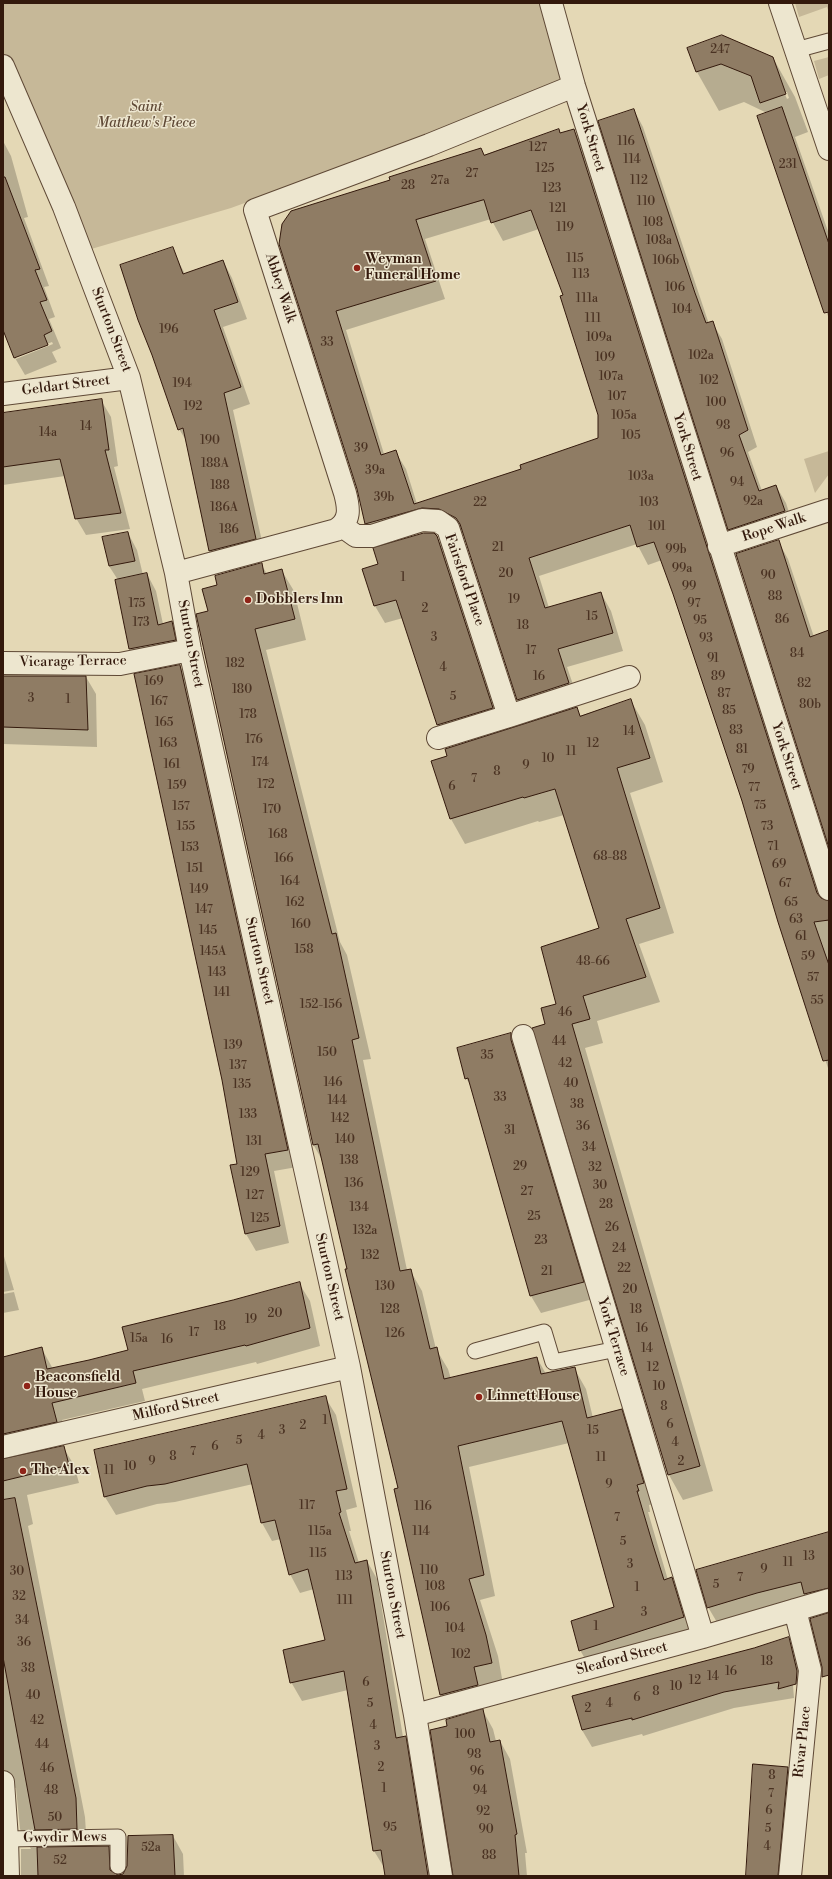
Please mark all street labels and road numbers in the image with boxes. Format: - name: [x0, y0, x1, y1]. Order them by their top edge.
- street label: York Street: [572, 102, 608, 174]
- street label: Abbey Walk: [261, 251, 299, 325]
- street label: Sturton Street: [87, 285, 135, 375]
- street label: Geldart Street: [21, 372, 111, 400]
- street label: York Street: [669, 411, 705, 483]
- street label: Rope Walk: [740, 510, 808, 546]
- street label: Fairsford Place: [440, 532, 488, 628]
- street label: Sturton Street: [173, 599, 207, 689]
- street label: Vicarage Terrace: [19, 653, 127, 671]
- street label: York Street: [767, 720, 805, 792]
- street label: Sturton Street: [241, 916, 277, 1006]
- street label: Sturton Street: [311, 1232, 347, 1322]
- street label: York Terrace: [593, 1296, 633, 1378]
- street label: Milford Street: [131, 1389, 221, 1425]
- street label: Sturton Street: [375, 1550, 409, 1640]
- street label: Sleaford Street: [575, 1639, 669, 1679]
- street label: Rivar Place: [791, 1705, 815, 1779]
- street label: Gwydir Mews: [23, 1829, 107, 1847]

